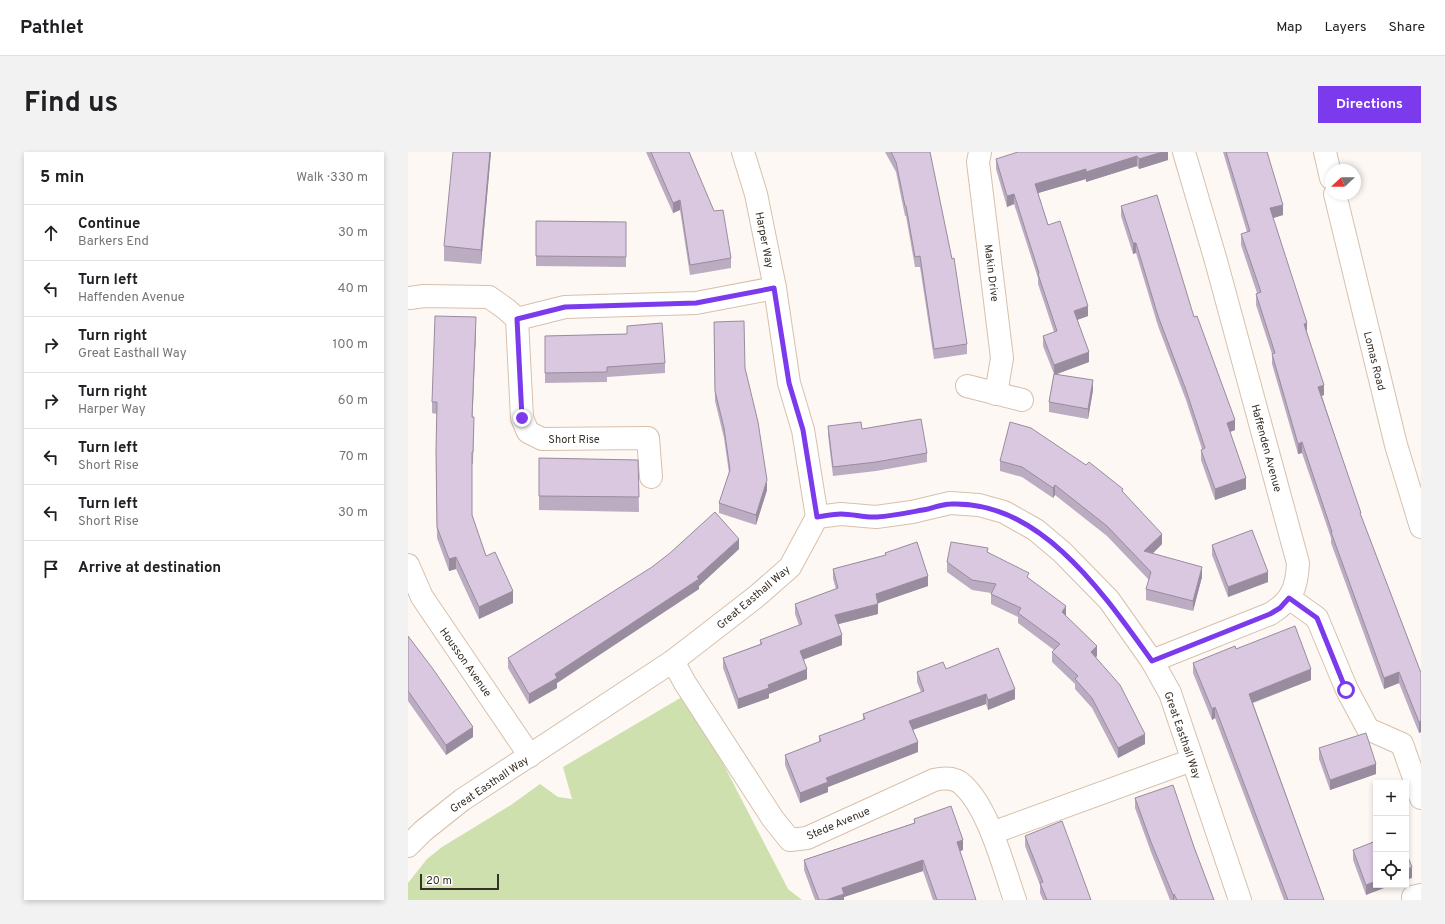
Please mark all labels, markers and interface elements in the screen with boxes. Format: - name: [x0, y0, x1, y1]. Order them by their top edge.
- text: Pathlet: [20, 16, 84, 40]
- text: Map: [1276, 19, 1302, 36]
- text: Layers: [1324, 19, 1366, 36]
- text: Share: [1388, 19, 1425, 36]
- text: Find us: [24, 86, 118, 122]
- button: Directions: [1318, 86, 1421, 123]
- north arrow: [1325, 164, 1361, 200]
- text: 5 min: [40, 167, 84, 189]
- text: Walk · 330 m: [296, 170, 368, 186]
- street label: Harper Way: [752, 211, 776, 270]
- text: Continue: [78, 215, 140, 234]
- icon: ahead: [40, 222, 62, 244]
- text: 30 m: [338, 225, 368, 241]
- text: Barkers End: [78, 234, 149, 250]
- street label: Makin Drive: [981, 244, 1001, 303]
- text: Turn left: [78, 271, 138, 290]
- icon: left: [40, 278, 62, 300]
- text: 40 m: [338, 281, 368, 297]
- text: Haffenden Avenue: [78, 290, 185, 306]
- text: Turn right: [78, 327, 147, 346]
- street label: Lomas Road: [1360, 330, 1388, 392]
- icon: right: [40, 334, 62, 356]
- text: 100 m: [332, 337, 368, 353]
- text: Great Easthall Way: [78, 346, 187, 362]
- text: Turn right: [78, 383, 147, 402]
- icon: right: [40, 390, 62, 412]
- text: 60 m: [338, 393, 368, 409]
- text: Harper Way: [78, 402, 146, 418]
- street label: Haffenden Avenue: [1248, 403, 1284, 494]
- route end: [513, 409, 531, 427]
- street label: Short Rise: [548, 433, 600, 447]
- text: Turn left: [78, 439, 138, 458]
- icon: left: [40, 446, 62, 468]
- text: 70 m: [339, 449, 368, 465]
- text: Short Rise: [78, 458, 139, 474]
- text: Turn left: [78, 495, 138, 514]
- icon: left: [40, 502, 62, 524]
- text: 30 m: [338, 505, 368, 521]
- text: Short Rise: [78, 514, 139, 530]
- icon: arrive: [40, 558, 62, 580]
- text: Arrive at destination: [78, 559, 221, 578]
- street label: Great Easthall Way: [714, 563, 793, 633]
- street label: Housson Avenue: [436, 625, 494, 700]
- route start: [1337, 681, 1355, 699]
- street label: Great Easthall Way: [1160, 690, 1204, 781]
- street label: Great Easthall Way: [448, 753, 532, 816]
- map controls: [1373, 780, 1409, 888]
- button: +: [1373, 780, 1409, 816]
- street label: Stede Avenue: [805, 804, 872, 844]
- button: −: [1373, 816, 1409, 852]
- button: locate: [1373, 852, 1409, 888]
- scale bar: [420, 872, 499, 891]
- text: 20 m: [426, 874, 452, 888]

